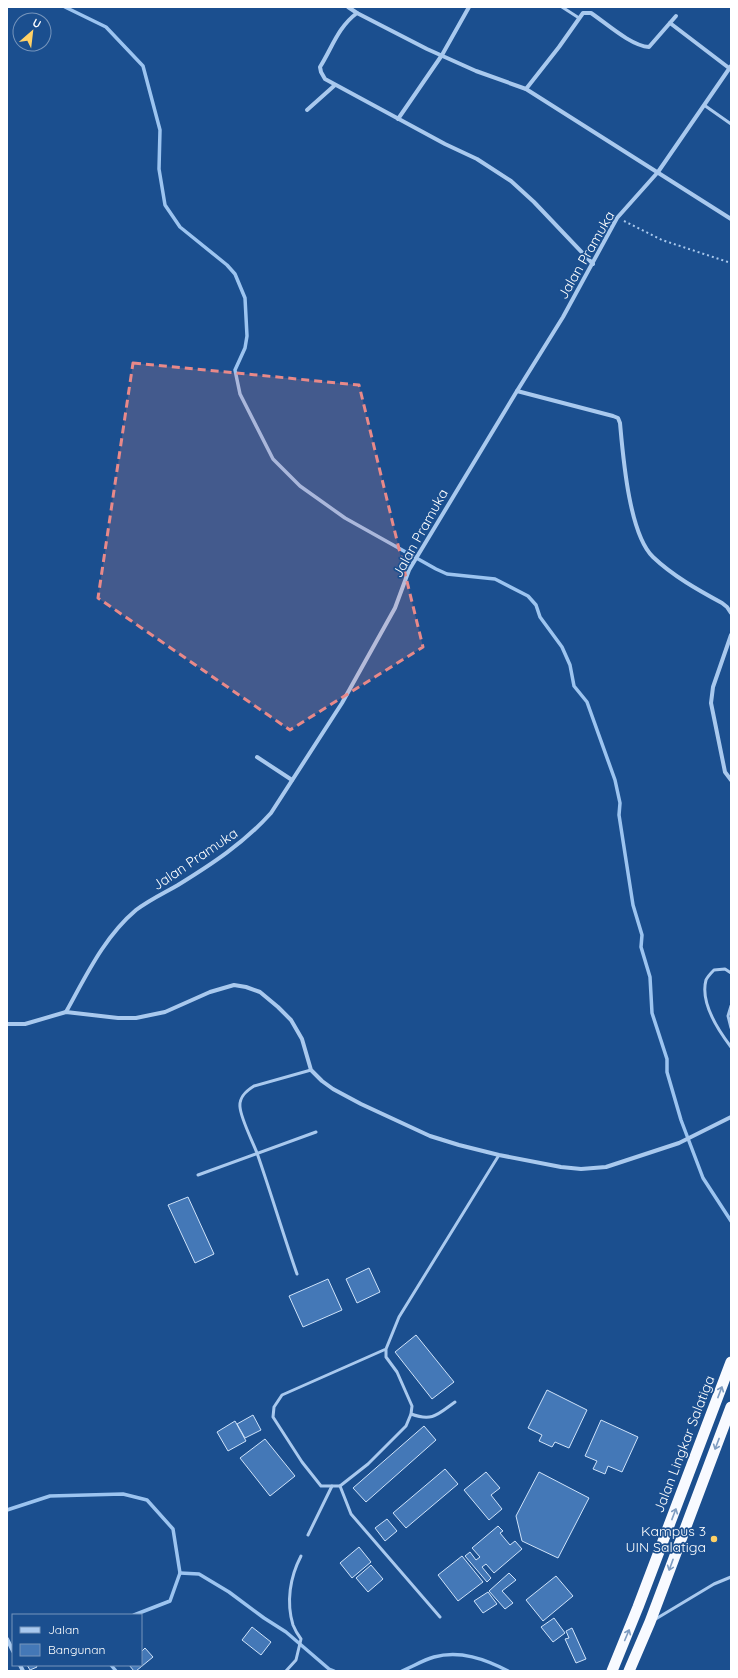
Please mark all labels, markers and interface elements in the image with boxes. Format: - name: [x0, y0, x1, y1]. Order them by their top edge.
- north arrow: [12, 12, 52, 52]
- text: U: [30, 15, 43, 31]
- street label: Jalan Pramuka: [554, 208, 618, 302]
- street label: Jalan Pramuka: [388, 485, 452, 581]
- street label: Jalan Pramuka: [149, 824, 241, 894]
- street label: Jalan Lingkar Salatiga: [650, 1373, 718, 1515]
- one-way arrow: [716, 1387, 724, 1399]
- one-way arrow: [713, 1437, 721, 1449]
- one-way arrow: [670, 1508, 678, 1520]
- place label: Kampus 3 UIN Salatiga: [626, 1522, 706, 1556]
- marker: Kampus 3 UIN Salatiga: [709, 1534, 719, 1544]
- one-way arrow: [667, 1559, 675, 1571]
- legend: [12, 1614, 142, 1666]
- text: Jalan: [48, 1622, 79, 1637]
- one-way arrow: [624, 1630, 631, 1642]
- text: Bangunan: [48, 1642, 105, 1657]

